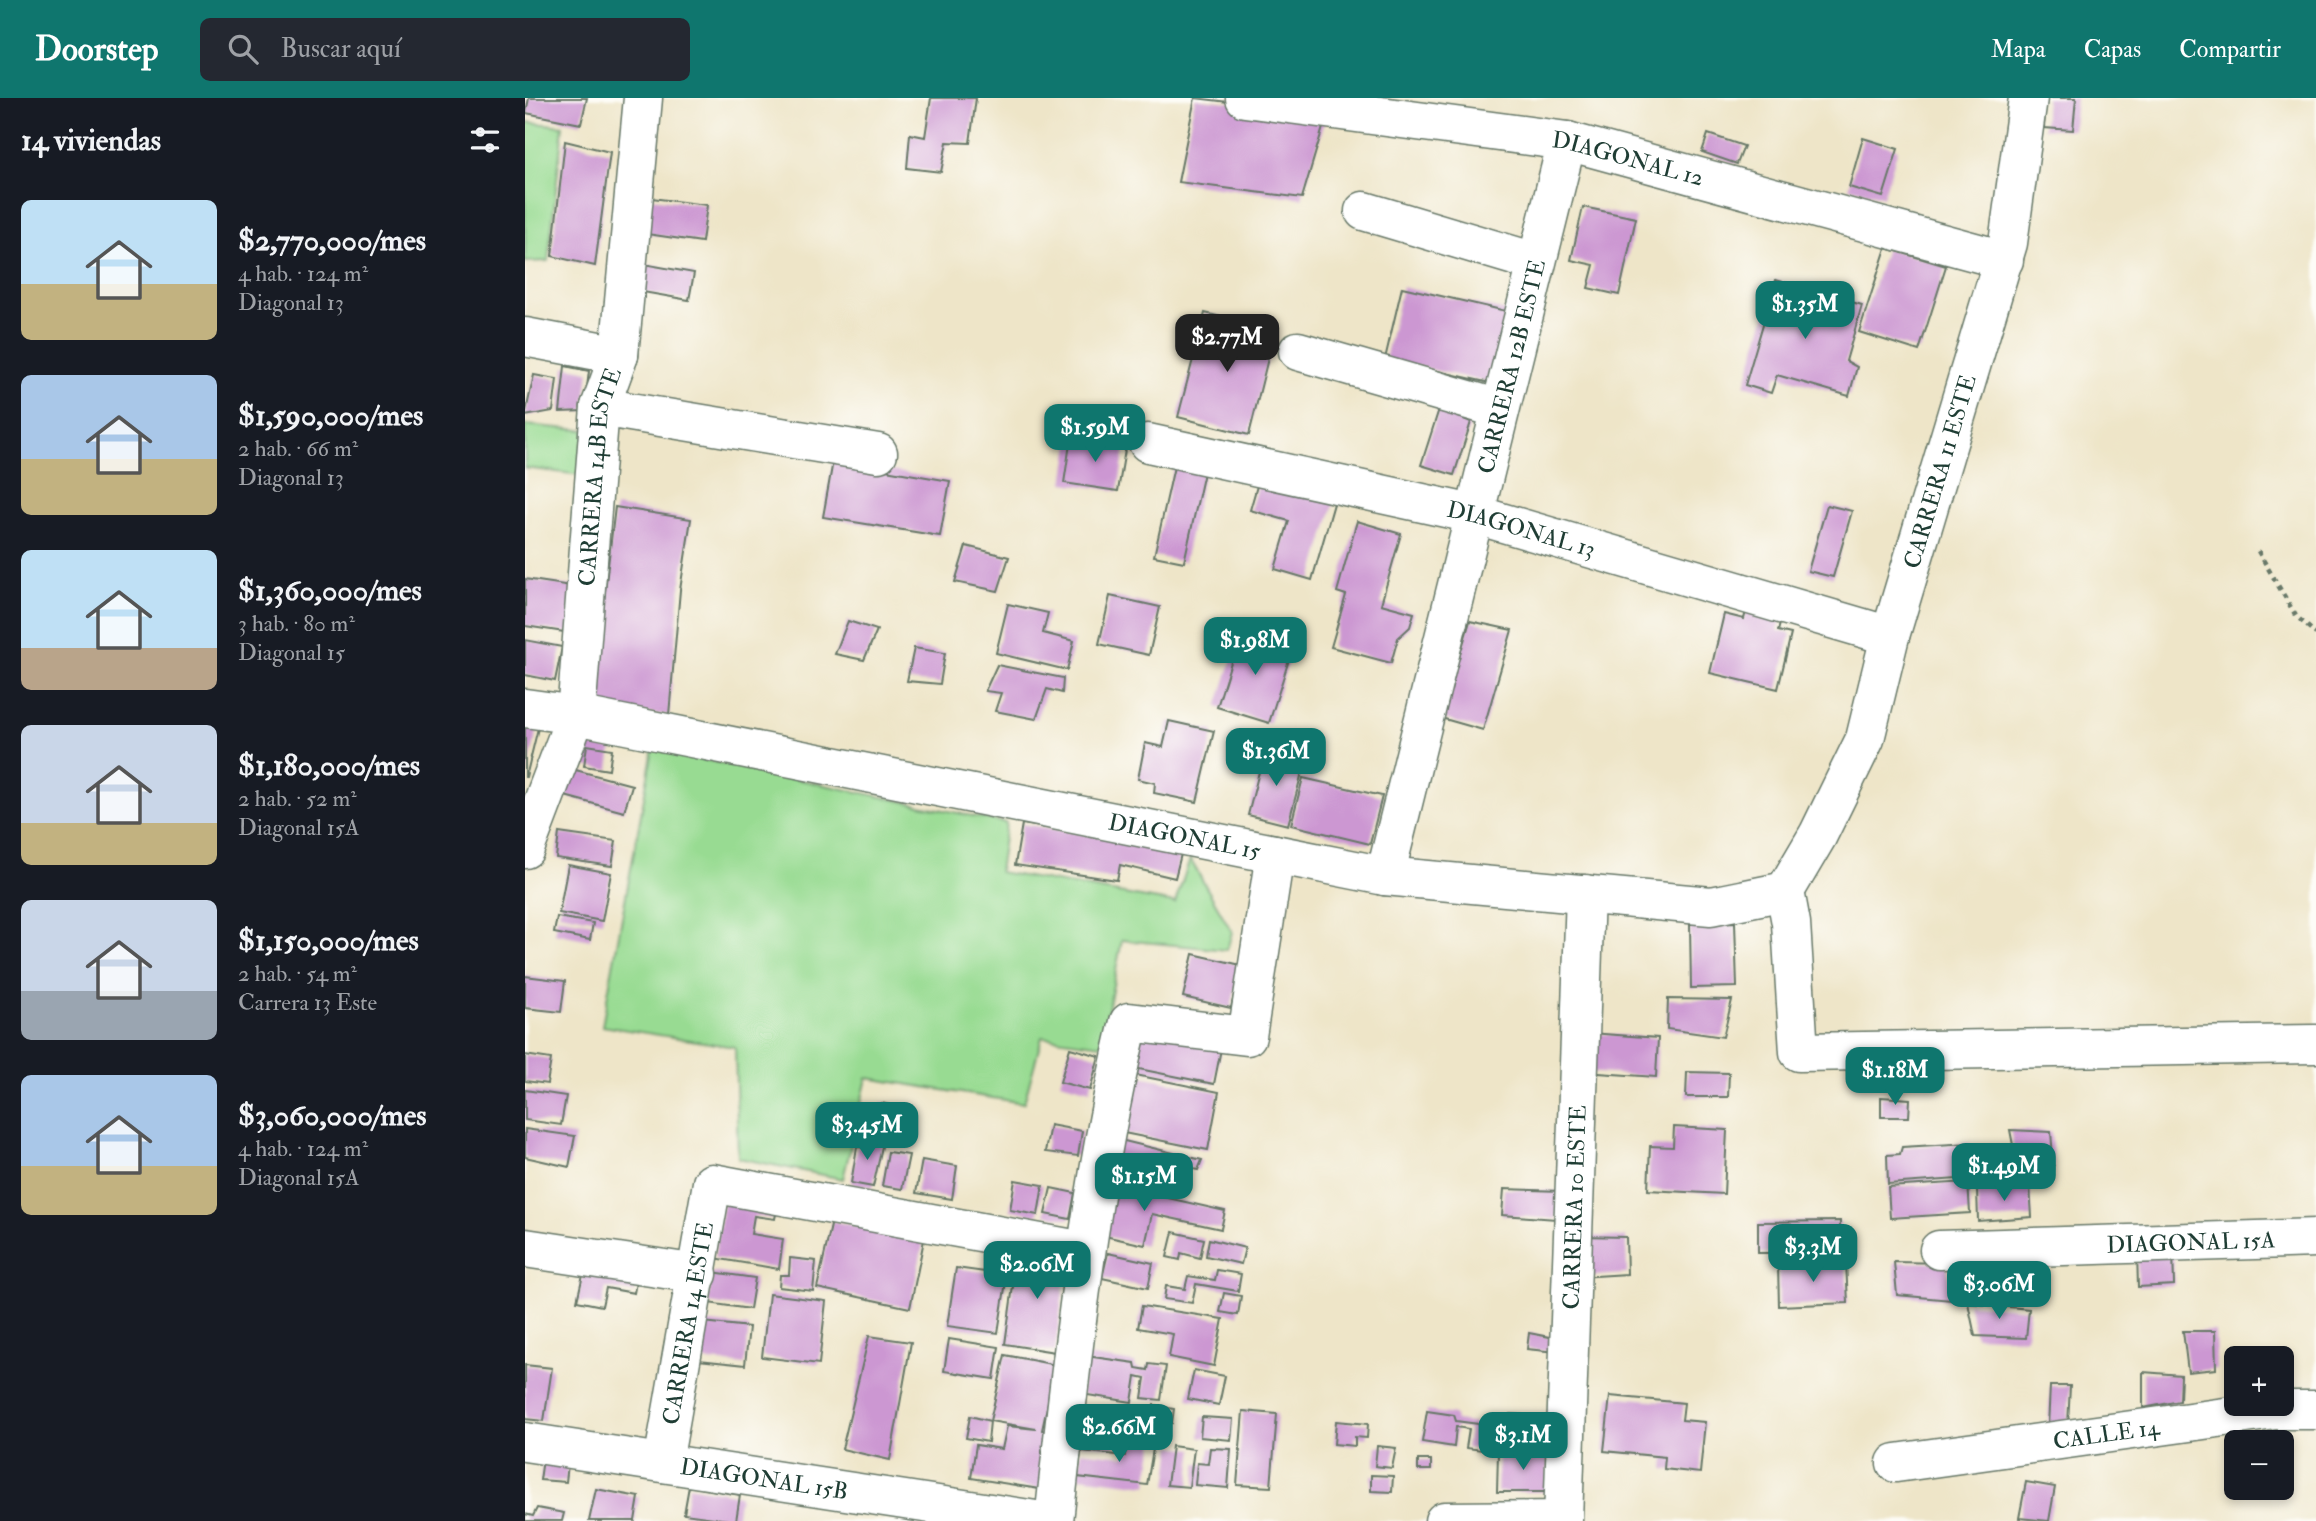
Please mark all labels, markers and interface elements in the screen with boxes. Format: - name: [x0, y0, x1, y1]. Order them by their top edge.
- search box: [200, 18, 690, 81]
- text: Doorstep: [35, 29, 158, 70]
- icon: search: [224, 30, 262, 68]
- text: Buscar aquí: [280, 33, 401, 65]
- text: Mapa: [1991, 34, 2046, 65]
- text: Capas: [2084, 34, 2141, 65]
- text: Compartir: [2179, 34, 2281, 65]
- icon: filters: [466, 121, 504, 159]
- text: 14 viviendas: [21, 122, 161, 159]
- street label: DIAGONAL 12: [1550, 125, 1707, 193]
- text: $2,770,000/mes: [238, 222, 426, 259]
- icon: home: [77, 228, 161, 312]
- street label: CARRERA 12B ESTE: [1471, 256, 1552, 477]
- text: 4 hab. · 124 m²: [238, 259, 368, 288]
- pin: $1.35M: [1748, 282, 1862, 341]
- text: Diagonal 13: [238, 288, 344, 317]
- text: $1.35M: [1772, 289, 1838, 318]
- pin: $2.77M: [1170, 314, 1284, 374]
- text: $2.77M: [1191, 322, 1263, 351]
- street label: CARRERA 14B ESTE: [572, 364, 628, 587]
- street label: CARRERA 11 ESTE: [1897, 371, 1983, 572]
- text: $1,590,000/mes: [238, 397, 423, 434]
- icon: home: [77, 403, 161, 487]
- pin: $1.59M: [1038, 404, 1152, 464]
- text: $1.59M: [1060, 412, 1130, 441]
- text: 2 hab. · 66 m²: [238, 434, 358, 463]
- text: Diagonal 13: [238, 463, 344, 492]
- street label: DIAGONAL 13: [1444, 495, 1599, 564]
- text: $1,360,000/mes: [238, 572, 422, 609]
- icon: home: [77, 578, 161, 662]
- text: 3 hab. · 80 m²: [238, 609, 355, 638]
- pin: $1.98M: [1198, 618, 1312, 677]
- text: $1.98M: [1220, 625, 1290, 654]
- text: Diagonal 15: [238, 638, 345, 667]
- pin: $1.36M: [1219, 728, 1333, 788]
- text: $1.36M: [1242, 736, 1310, 765]
- text: $1,180,000/mes: [238, 747, 420, 784]
- icon: home: [77, 753, 161, 837]
- text: 2 hab. · 52 m²: [238, 784, 357, 813]
- street label: DIAGONAL 15: [1106, 807, 1263, 866]
- text: Diagonal 15A: [238, 813, 360, 842]
- text: $1,150,000/mes: [238, 922, 419, 959]
- icon: home: [77, 928, 161, 1012]
- text: 2 hab. · 54 m²: [238, 959, 357, 988]
- text: Carrera 13 Este: [238, 988, 377, 1017]
- pin: $1.18M: [1838, 1048, 1952, 1107]
- text: $1.18M: [1862, 1055, 1928, 1084]
- text: $3,060,000/mes: [238, 1097, 427, 1134]
- pin: $3.45M: [810, 1102, 924, 1162]
- icon: home: [77, 1103, 161, 1187]
- street label: CARRERA 10 ESTE: [1556, 1104, 1593, 1310]
- text: $3.45M: [831, 1110, 903, 1139]
- text: 4 hab. · 124 m²: [238, 1134, 368, 1163]
- pin: $1.49M: [1947, 1144, 2061, 1203]
- text: $1.49M: [1968, 1151, 2040, 1180]
- pin: $1.15M: [1087, 1154, 1201, 1213]
- text: $1.15M: [1111, 1161, 1177, 1190]
- text: Diagonal 15A: [238, 1163, 360, 1192]
- street label: CARRERA 14 ESTE: [656, 1220, 720, 1427]
- pin: $3.3M: [1764, 1224, 1862, 1284]
- street label: DIAGONAL 15A: [2106, 1225, 2276, 1260]
- text: $3.3M: [1784, 1232, 1842, 1261]
- pin: $2.06M: [980, 1242, 1094, 1301]
- text: $2.06M: [1000, 1249, 1074, 1278]
- pin: $3.06M: [1942, 1262, 2056, 1321]
- text: $3.06M: [1963, 1269, 2035, 1298]
- map controls: [2224, 1346, 2294, 1500]
- button: +: [2224, 1346, 2294, 1416]
- pin: $2.66M: [1062, 1404, 1176, 1464]
- text: $2.66M: [1082, 1412, 1156, 1441]
- pin: $3.1M: [1474, 1412, 1572, 1472]
- street label: CALLE 14: [2051, 1412, 2163, 1456]
- text: $3.1M: [1495, 1420, 1551, 1449]
- button: −: [2224, 1430, 2294, 1500]
- street label: DIAGONAL 15B: [678, 1452, 850, 1506]

